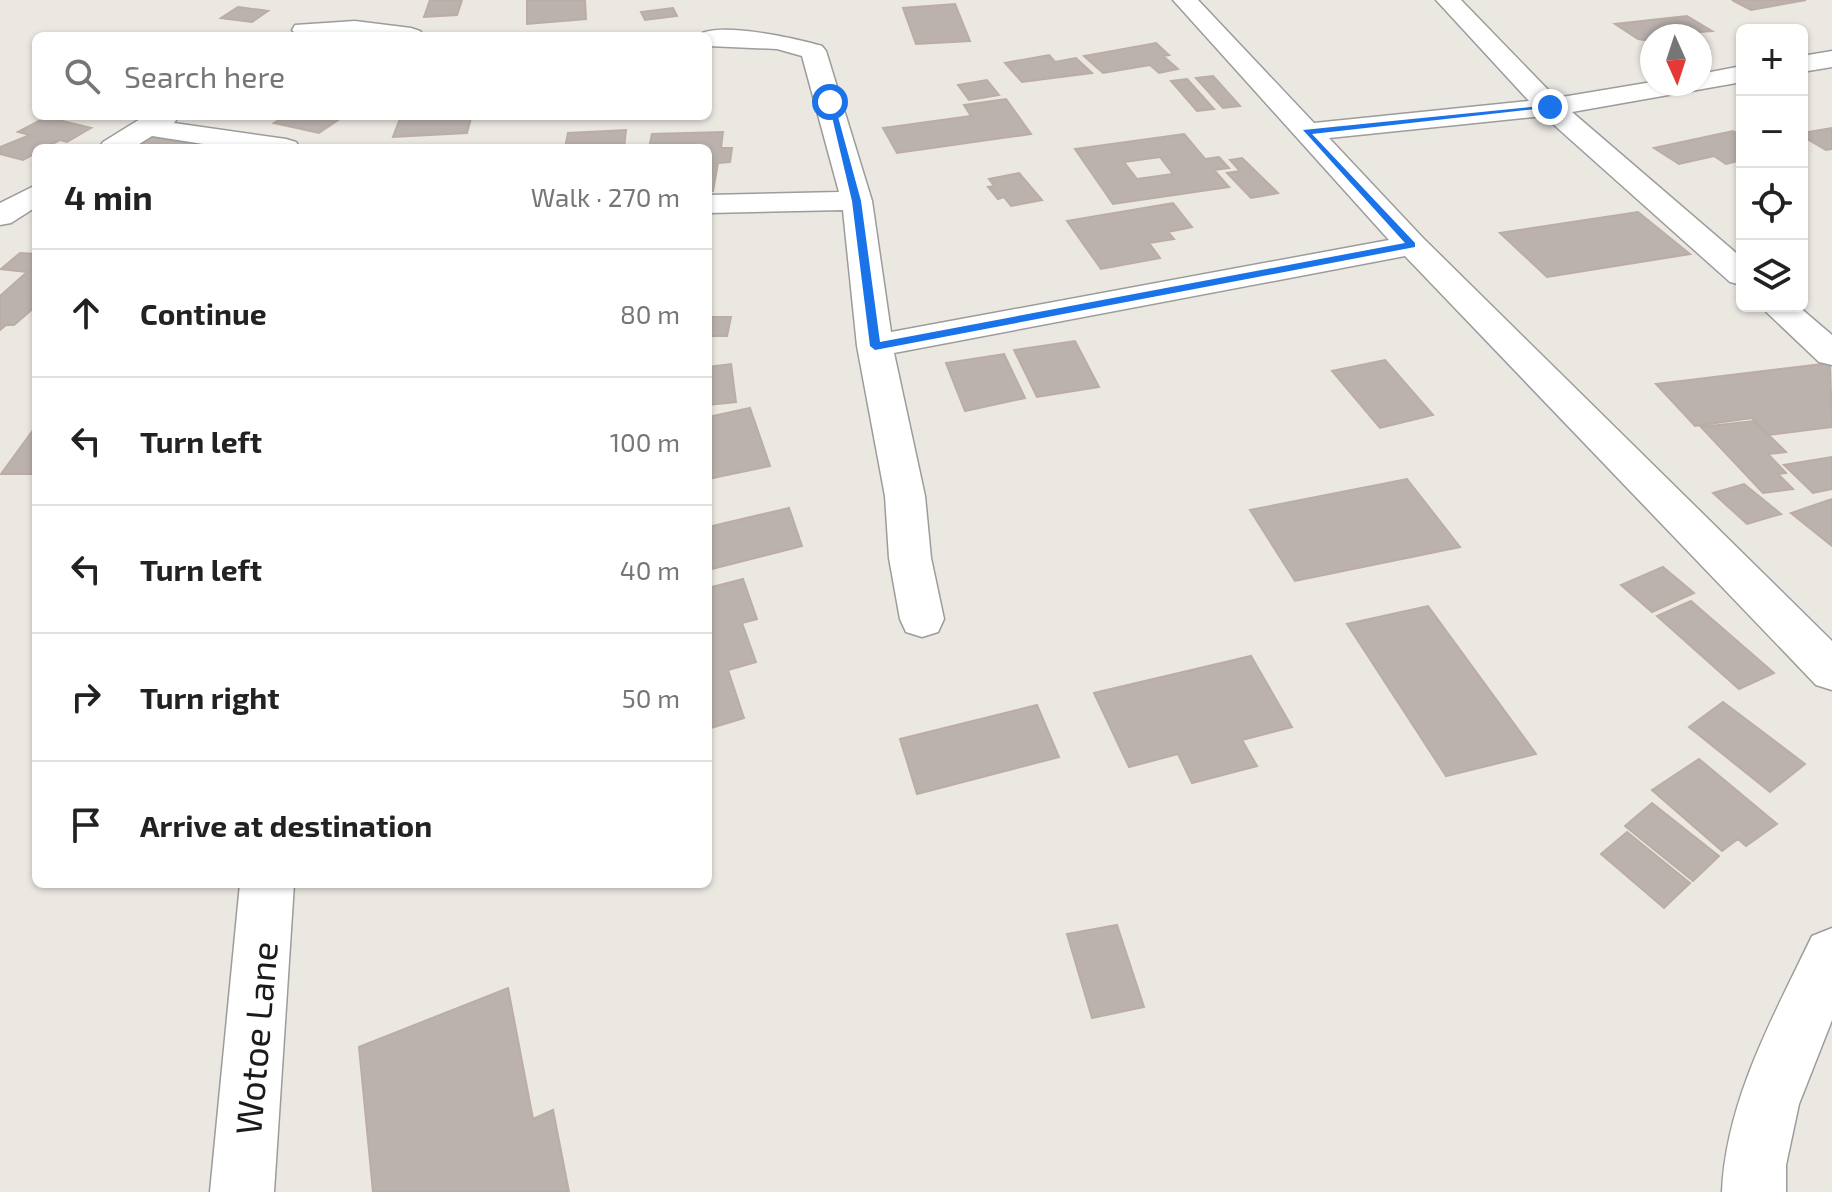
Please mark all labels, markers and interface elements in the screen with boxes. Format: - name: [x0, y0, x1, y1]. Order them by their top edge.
- north arrow: [1640, 24, 1712, 96]
- map controls: [1736, 24, 1808, 312]
- button: +: [1736, 24, 1808, 96]
- search box: [32, 32, 712, 120]
- icon: search: [60, 54, 104, 98]
- text: Search here: [124, 58, 285, 94]
- route start: [812, 84, 848, 120]
- route end: [1532, 89, 1568, 125]
- button: −: [1736, 96, 1808, 168]
- button: locate: [1736, 168, 1808, 240]
- text: 4 min: [64, 176, 153, 217]
- text: Walk · 270 m: [531, 181, 680, 212]
- button: layers: [1736, 240, 1808, 312]
- icon: ahead: [64, 291, 108, 335]
- text: Continue: [140, 295, 267, 331]
- text: 80 m: [620, 298, 680, 329]
- icon: left: [64, 419, 108, 463]
- text: Turn left: [140, 423, 262, 459]
- text: 100 m: [610, 426, 680, 457]
- icon: left: [64, 547, 108, 591]
- text: Turn left: [140, 551, 262, 587]
- text: 40 m: [620, 554, 680, 585]
- icon: right: [64, 675, 108, 719]
- text: Turn right: [140, 679, 280, 715]
- text: 50 m: [622, 682, 680, 713]
- icon: arrive: [64, 803, 108, 847]
- text: Arrive at destination: [140, 807, 432, 843]
- street label: Wotoe Lane: [225, 940, 285, 1136]

